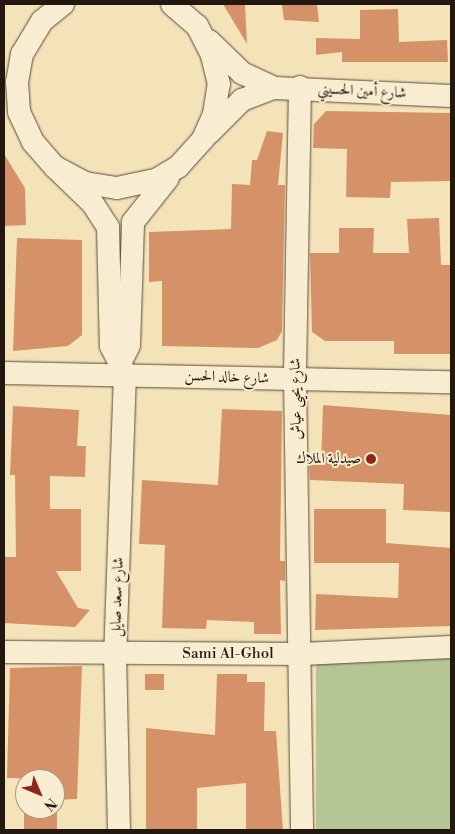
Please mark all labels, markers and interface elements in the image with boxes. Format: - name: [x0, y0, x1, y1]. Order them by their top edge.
- street label: شارع أمين الحسيني: [317, 80, 407, 102]
- street label: شارع يحيى عياش: [286, 358, 306, 440]
- street label: شارع خالد الحسن: [184, 367, 270, 387]
- place label: صيدلية الملاك: [296, 450, 361, 468]
- marker: صيدلية الملاك: [365, 453, 377, 465]
- street label: شارع سعد صايل: [107, 557, 127, 637]
- street label: Sami Al-Ghol: [182, 645, 274, 663]
- north arrow: [15, 769, 65, 819]
- text: N: [40, 794, 60, 814]

